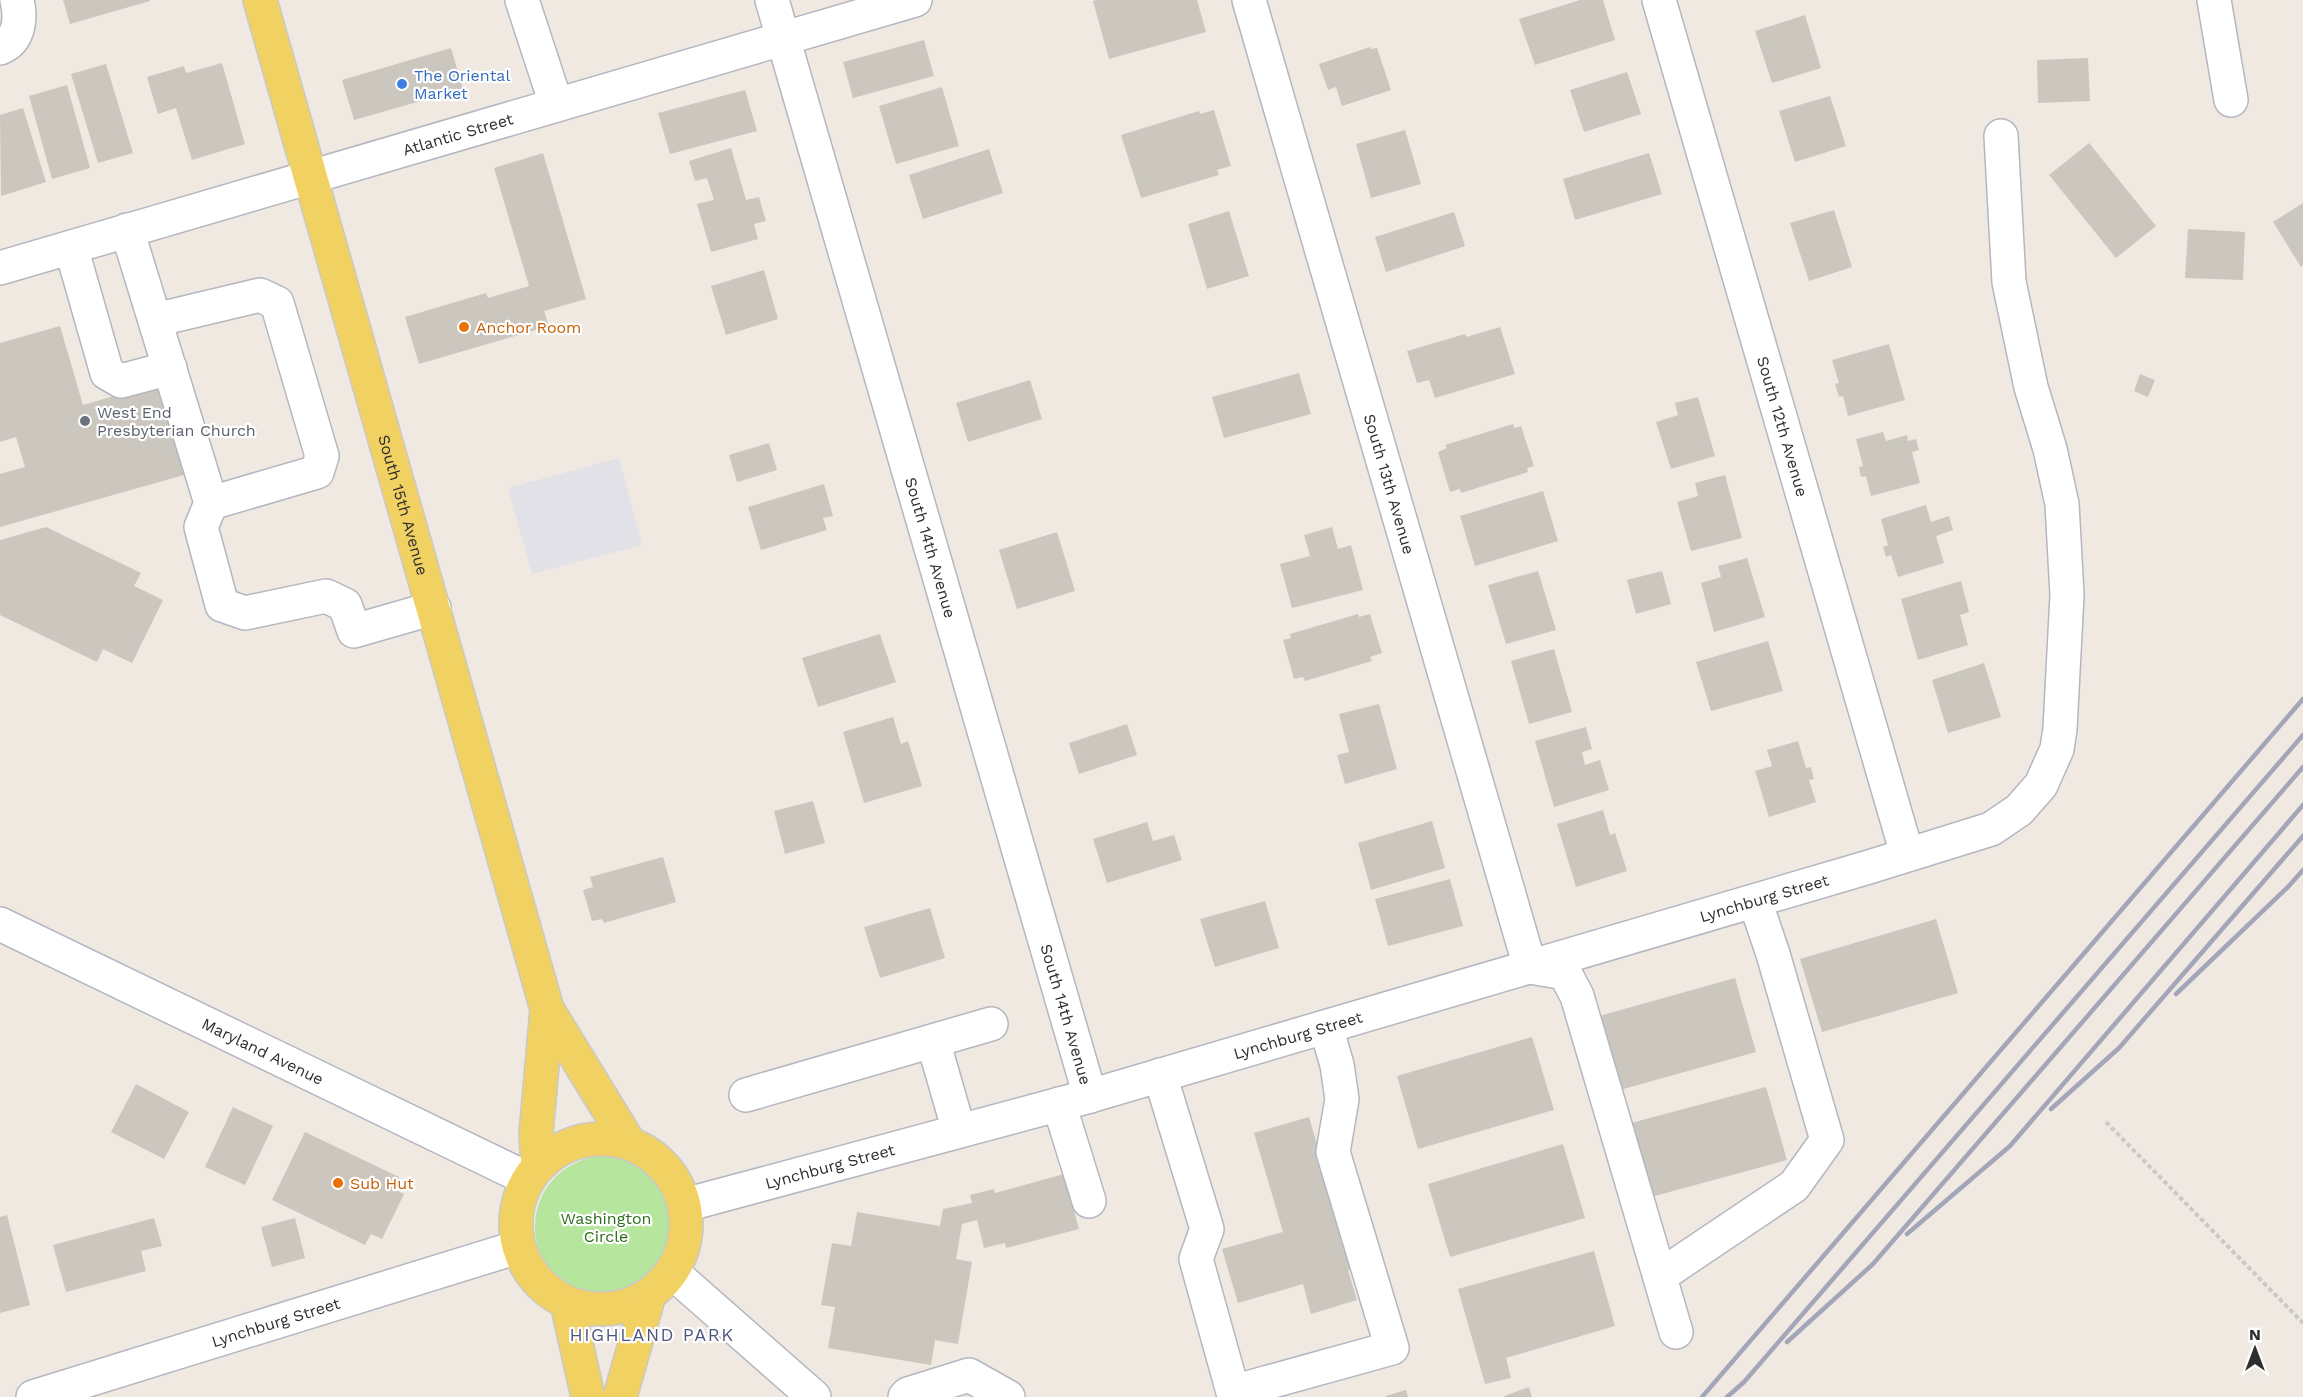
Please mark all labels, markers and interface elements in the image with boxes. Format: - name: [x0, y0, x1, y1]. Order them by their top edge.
- place label: The Oriental Market: [414, 66, 510, 103]
- marker: The Oriental Market: [395, 77, 409, 91]
- street label: Atlantic Street: [400, 109, 515, 159]
- place label: Anchor Room: [476, 318, 581, 337]
- marker: Anchor Room: [457, 320, 471, 334]
- street label: South 12th Avenue: [1753, 354, 1812, 499]
- place label: West End Presbyterian Church: [97, 403, 256, 440]
- street label: South 13th Avenue: [1360, 412, 1419, 556]
- marker: West End Presbyterian Church: [78, 414, 92, 428]
- street label: South 15th Avenue: [375, 433, 433, 577]
- street label: South 14th Avenue: [901, 475, 960, 620]
- street label: Lynchburg Street: [1697, 870, 1831, 926]
- street label: South 14th Avenue: [1037, 942, 1096, 1087]
- street label: Lynchburg Street: [1231, 1007, 1365, 1063]
- street label: Maryland Avenue: [199, 1014, 327, 1088]
- street label: Lynchburg Street: [763, 1139, 897, 1193]
- place label: Sub Hut: [350, 1174, 414, 1193]
- marker: Sub Hut: [331, 1176, 345, 1190]
- park label: Washington Circle: [560, 1209, 652, 1246]
- street label: Lynchburg Street: [209, 1293, 342, 1351]
- north arrow: [2225, 1319, 2285, 1379]
- district label: HIGHLAND PARK: [569, 1324, 735, 1345]
- text: N: [2249, 1325, 2261, 1344]

